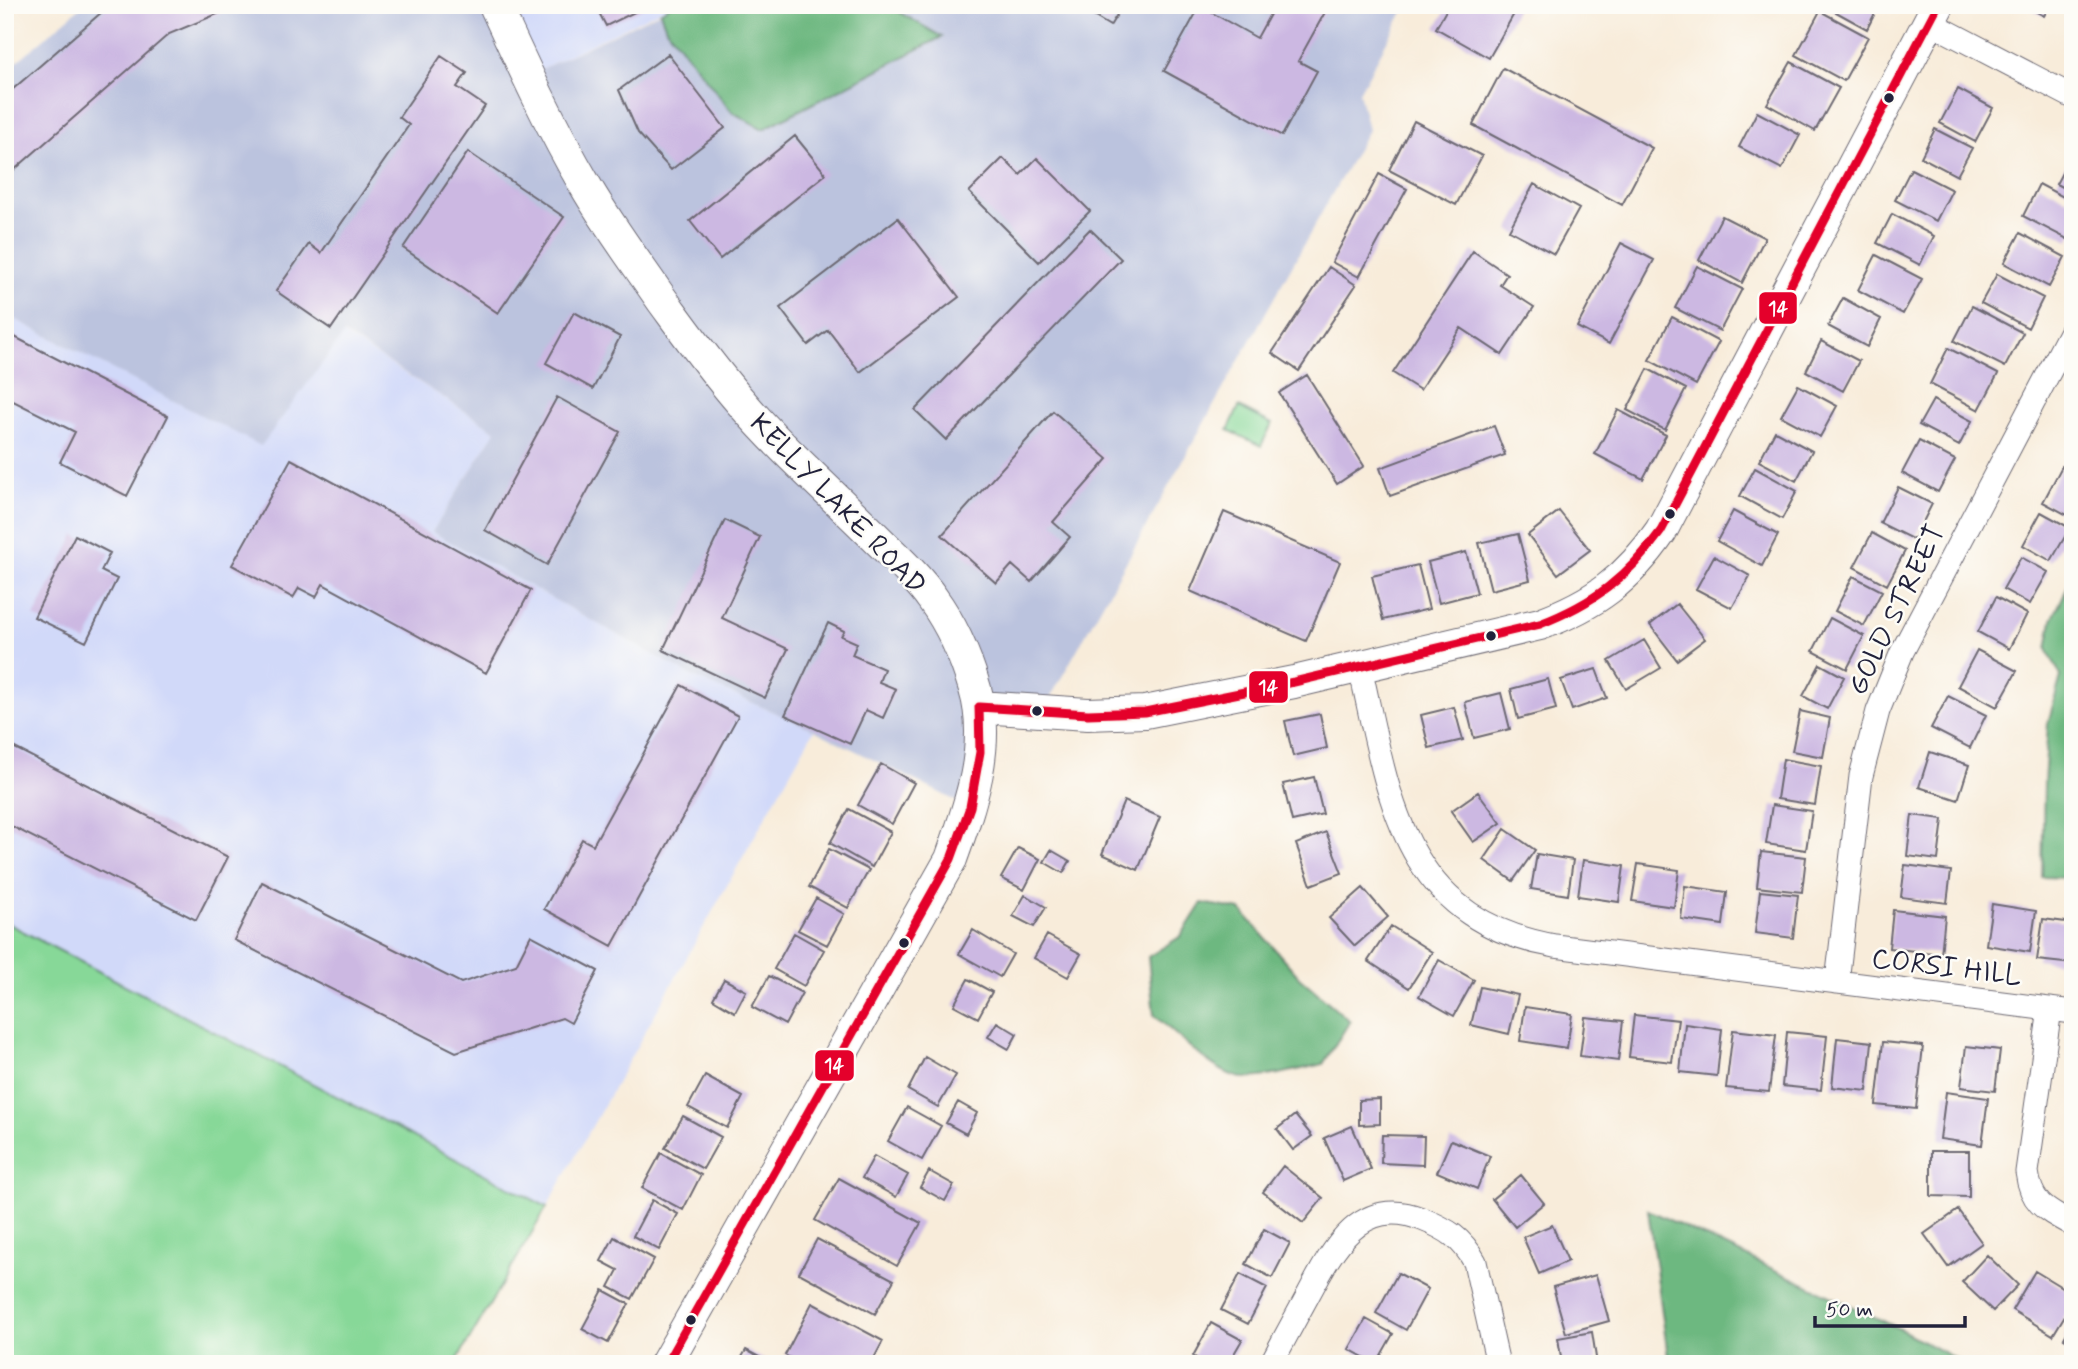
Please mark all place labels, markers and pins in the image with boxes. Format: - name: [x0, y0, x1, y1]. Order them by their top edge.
- unlabelled marker: [1882, 91, 1896, 105]
- unlabelled marker: [1663, 507, 1677, 521]
- unlabelled marker: [1484, 629, 1498, 643]
- unlabelled marker: [1030, 704, 1044, 718]
- unlabelled marker: [897, 936, 911, 950]
- unlabelled marker: [684, 1313, 698, 1327]

